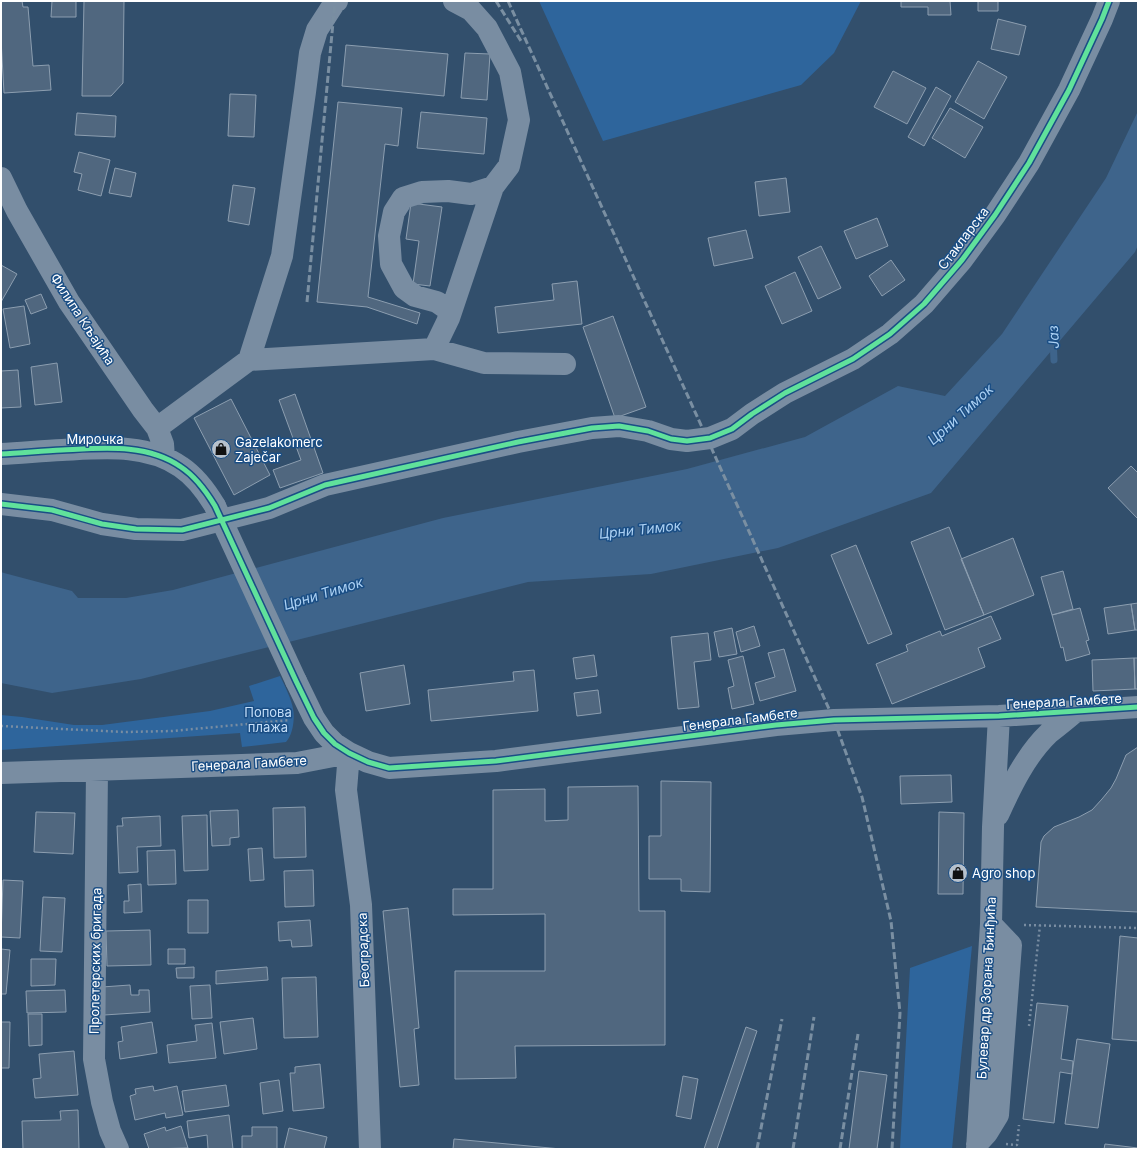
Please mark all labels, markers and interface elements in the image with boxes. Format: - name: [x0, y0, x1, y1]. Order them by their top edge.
- street label: Стакларска: [934, 203, 992, 273]
- street label: Филипа Кљајића: [47, 270, 119, 368]
- water label: Јаз: [1044, 325, 1062, 349]
- water label: Црни Тимок: [924, 380, 997, 448]
- street label: Мирочка: [66, 431, 124, 447]
- place label: Gazelakomerc Zaječar: [235, 434, 323, 465]
- shop icon: Gazelakomerc Zaječar: [210, 438, 232, 460]
- water label: Црни Тимок: [598, 516, 682, 542]
- water label: Црни Тимок: [281, 573, 365, 613]
- street label: Генерала Гамбете: [1006, 690, 1122, 712]
- park label: Попова плажа: [244, 704, 292, 735]
- street label: Генерала Гамбете: [682, 704, 798, 734]
- street label: Генерала Гамбете: [191, 752, 307, 774]
- shop icon: Agro shop: [947, 862, 969, 884]
- place label: Agro shop: [972, 865, 1035, 881]
- street label: Пролетерских бригада: [86, 888, 104, 1034]
- street label: Булевар др Зорана Ђинђића: [973, 896, 999, 1080]
- street label: Београдска: [354, 912, 372, 988]

